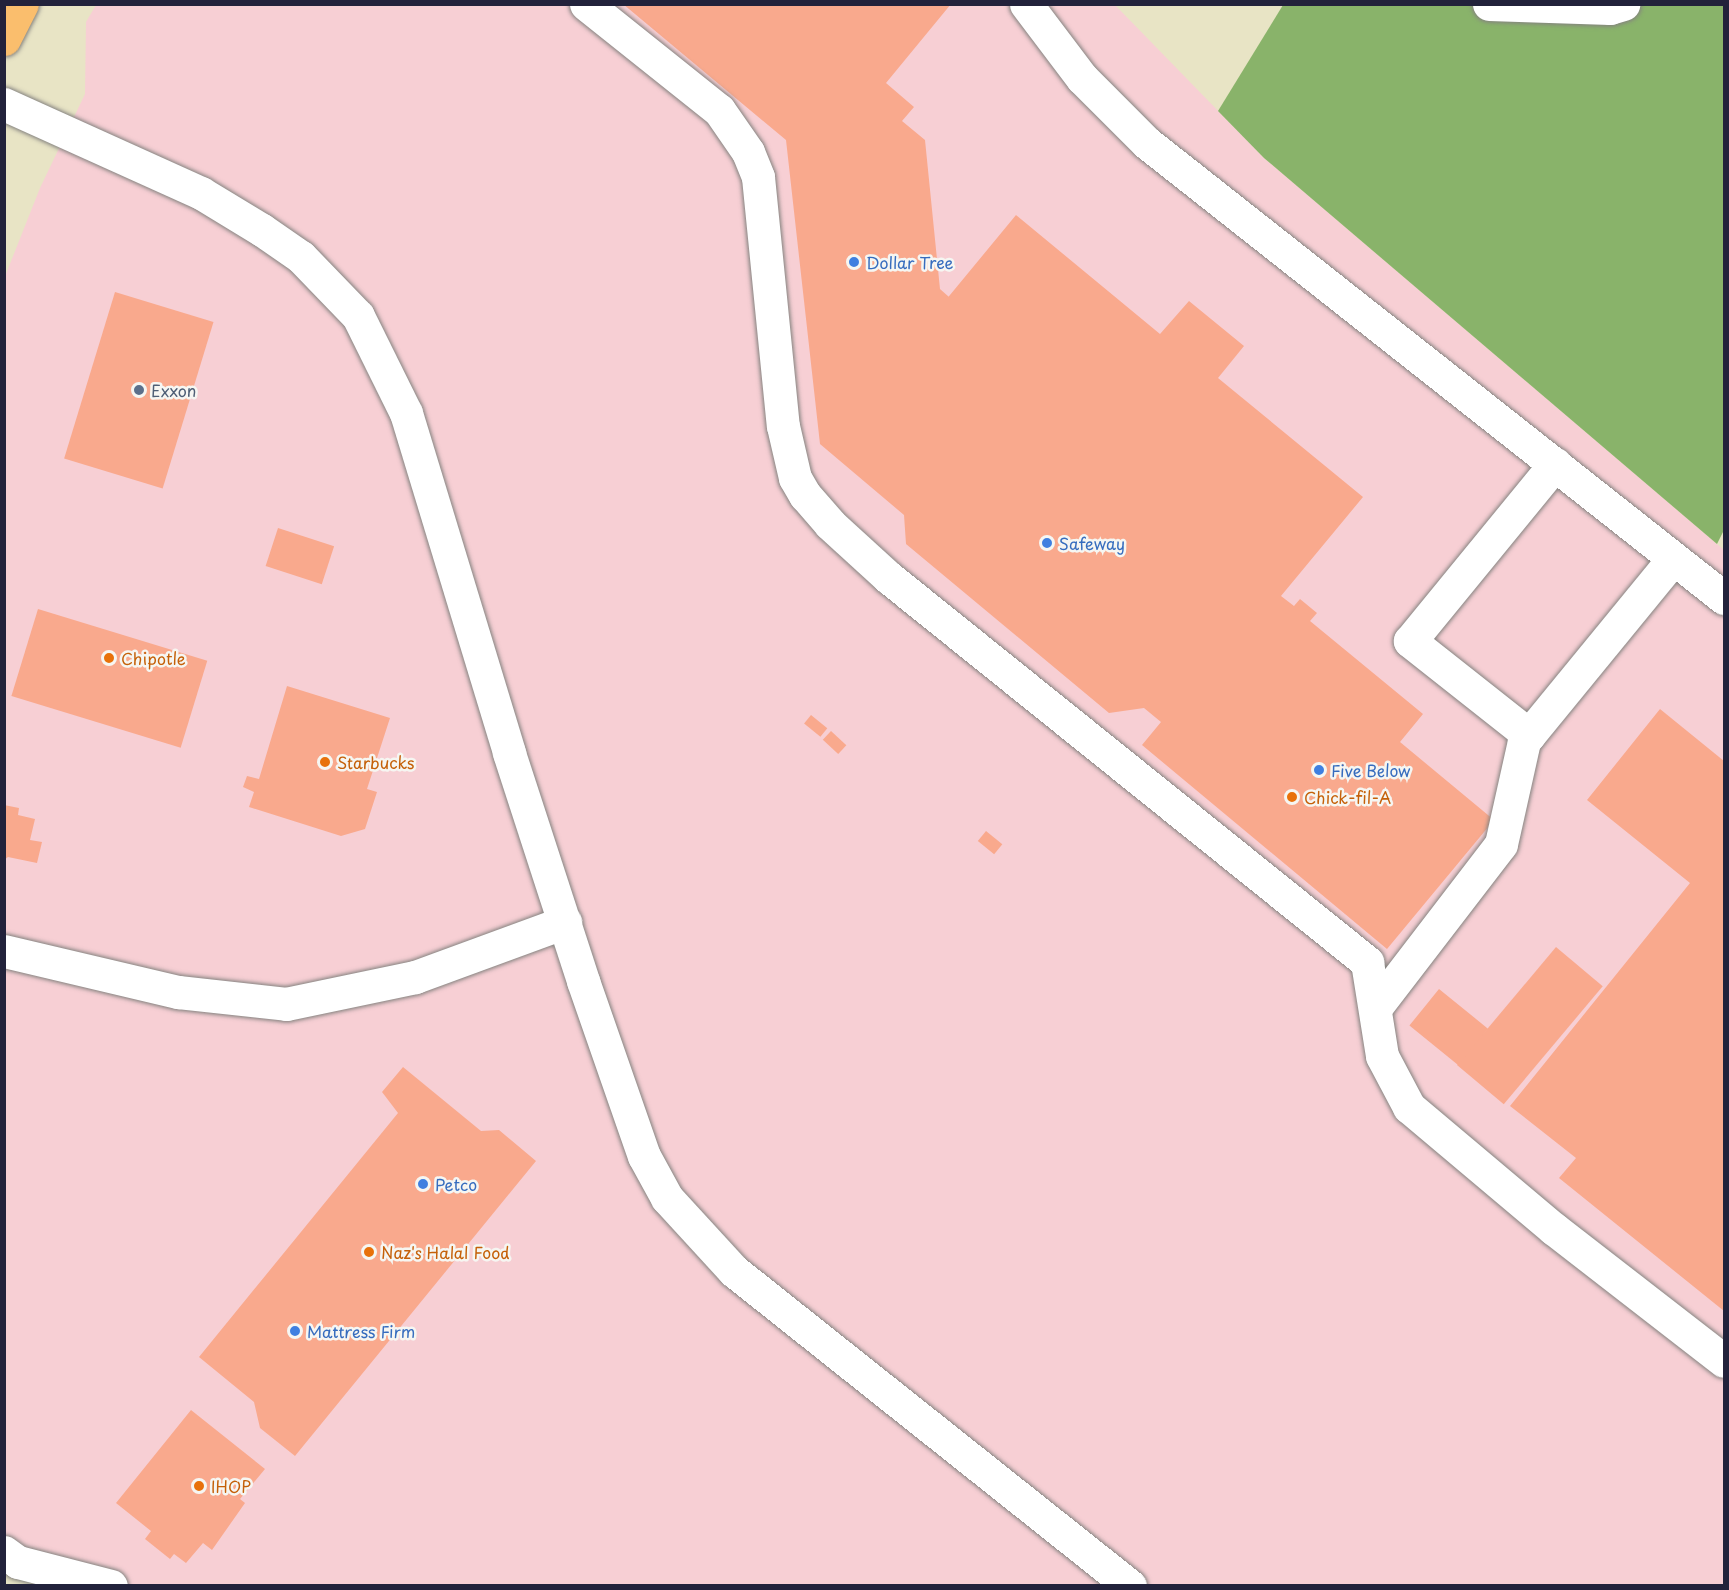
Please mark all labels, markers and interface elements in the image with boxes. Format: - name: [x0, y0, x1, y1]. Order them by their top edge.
- place label: Dollar Tree: [866, 252, 954, 272]
- marker: Dollar Tree: [847, 255, 861, 269]
- place label: Exxon: [151, 380, 196, 400]
- marker: Exxon: [132, 383, 146, 397]
- place label: Safeway: [1059, 533, 1125, 553]
- marker: Safeway: [1040, 536, 1054, 550]
- place label: Chipotle: [121, 648, 186, 668]
- marker: Chipotle: [102, 651, 116, 665]
- place label: Starbucks: [337, 752, 414, 772]
- marker: Starbucks: [318, 755, 332, 769]
- place label: Five Below: [1331, 760, 1410, 780]
- marker: Five Below: [1312, 763, 1326, 777]
- place label: Chick-fil-A: [1304, 787, 1391, 807]
- marker: Chick-fil-A: [1285, 790, 1299, 804]
- place label: Petco: [435, 1174, 477, 1194]
- marker: Petco: [416, 1177, 430, 1191]
- place label: Naz's Halal Food: [381, 1242, 510, 1262]
- marker: Naz's Halal Food: [362, 1245, 376, 1259]
- place label: Mattress Firm: [307, 1321, 415, 1341]
- marker: Mattress Firm: [288, 1324, 302, 1338]
- place label: IHOP: [211, 1476, 251, 1496]
- marker: IHOP: [192, 1479, 206, 1493]

